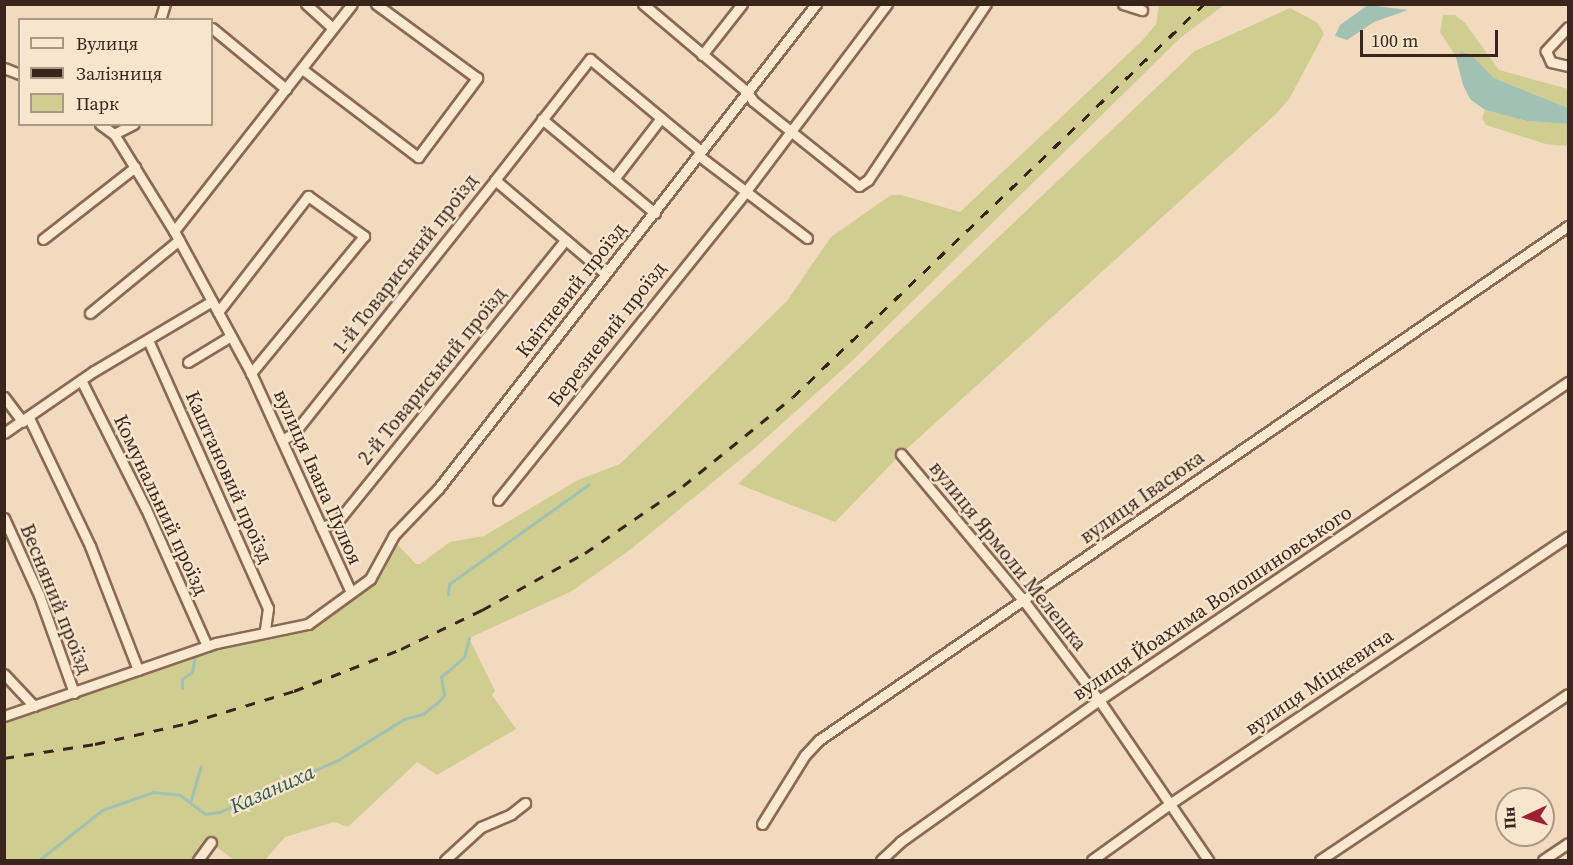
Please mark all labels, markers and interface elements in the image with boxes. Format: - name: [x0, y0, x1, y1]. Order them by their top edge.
- legend: [18, 18, 213, 126]
- scale bar: [1363, 18, 1501, 56]
- text: 100 m: [1371, 28, 1418, 53]
- text: Вулиця: [76, 31, 138, 56]
- text: Залізниця: [76, 61, 162, 86]
- text: Парк: [76, 91, 119, 116]
- street label: 1-й Товариський проїзд: [327, 169, 483, 359]
- street label: Квітневий проїзд: [511, 218, 631, 362]
- street label: Березневий проїзд: [543, 257, 671, 411]
- street label: 2-й Товариський проїзд: [353, 282, 511, 470]
- street label: вулиця Івана Пулюя: [269, 386, 367, 568]
- street label: Каштановий проїзд: [180, 387, 278, 567]
- street label: Комунальний проїзд: [109, 411, 213, 599]
- street label: вулиця Івасюка: [1075, 445, 1209, 549]
- street label: вулиця Ярмоли Мелешка: [924, 456, 1092, 656]
- street label: вулиця Йоахима Волошиновського: [1068, 500, 1356, 706]
- street label: Весняний проїзд: [15, 520, 97, 678]
- street label: вулиця Міцкевича: [1240, 624, 1398, 740]
- water label: Казаниха: [226, 759, 318, 819]
- north arrow: [1495, 787, 1555, 847]
- text: Пн: [1497, 806, 1521, 830]

